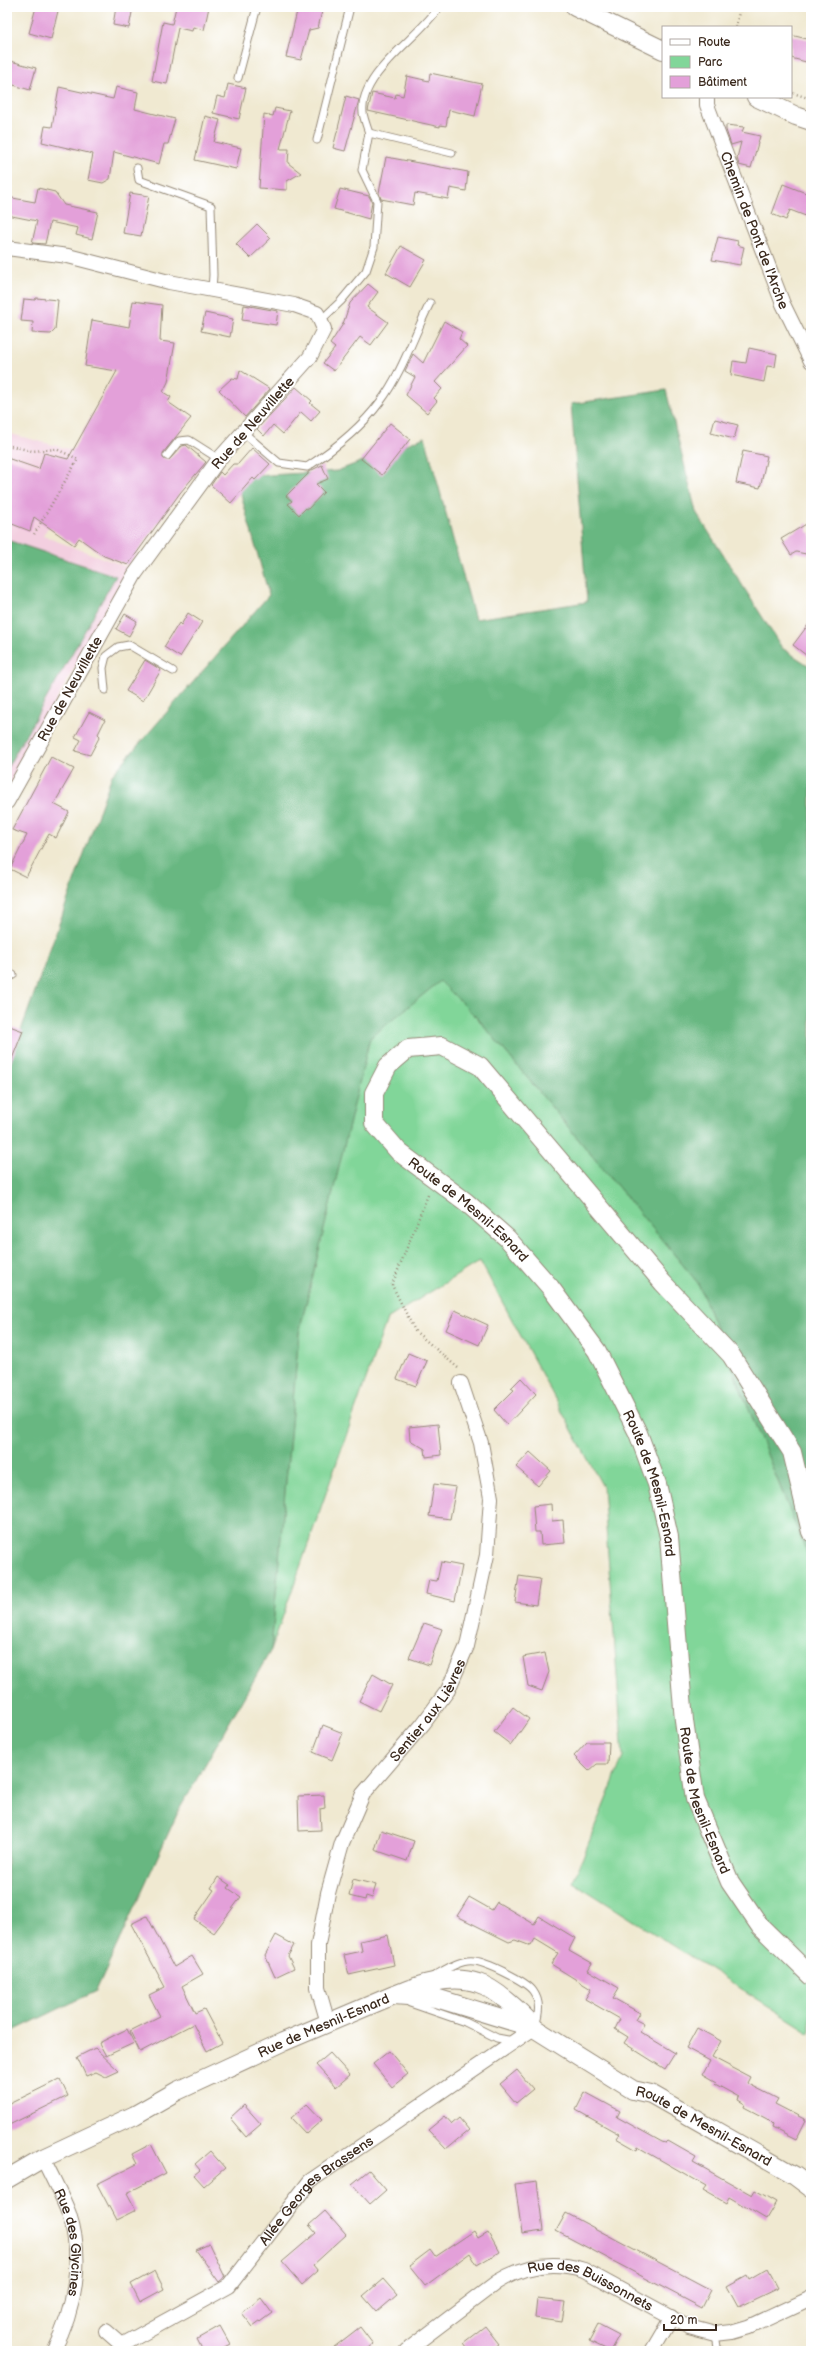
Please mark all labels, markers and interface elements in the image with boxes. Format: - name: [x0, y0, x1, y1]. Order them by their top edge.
- legend: [662, 26, 792, 98]
- text: Route: [698, 35, 730, 50]
- text: Parc: [698, 55, 722, 70]
- text: Bâtiment: [698, 75, 747, 90]
- street label: Chemin de Pont de l'Arche: [717, 149, 793, 312]
- street label: Rue de Neuvillette: [208, 373, 298, 473]
- street label: Rue de Neuvillette: [34, 633, 106, 745]
- street label: Route de Mesnil-Esnard: [405, 1153, 532, 1265]
- street label: Route de Mesnil-Esnard: [619, 1407, 679, 1557]
- street label: Sentier aux Lièvres: [386, 1656, 469, 1765]
- street label: Route de Mesnil-Esnard: [676, 1726, 734, 1876]
- street label: Rue de Mesnil-Esnard: [255, 1990, 392, 2061]
- street label: Route de Mesnil-Esnard: [634, 2082, 775, 2170]
- street label: Allée Georges Brassens: [255, 2132, 376, 2249]
- street label: Rue des Glycines: [51, 2186, 85, 2298]
- street label: Rue des Buissonnets: [526, 2256, 656, 2314]
- scale bar: [664, 2306, 716, 2332]
- text: 20 m: [670, 2313, 697, 2328]

